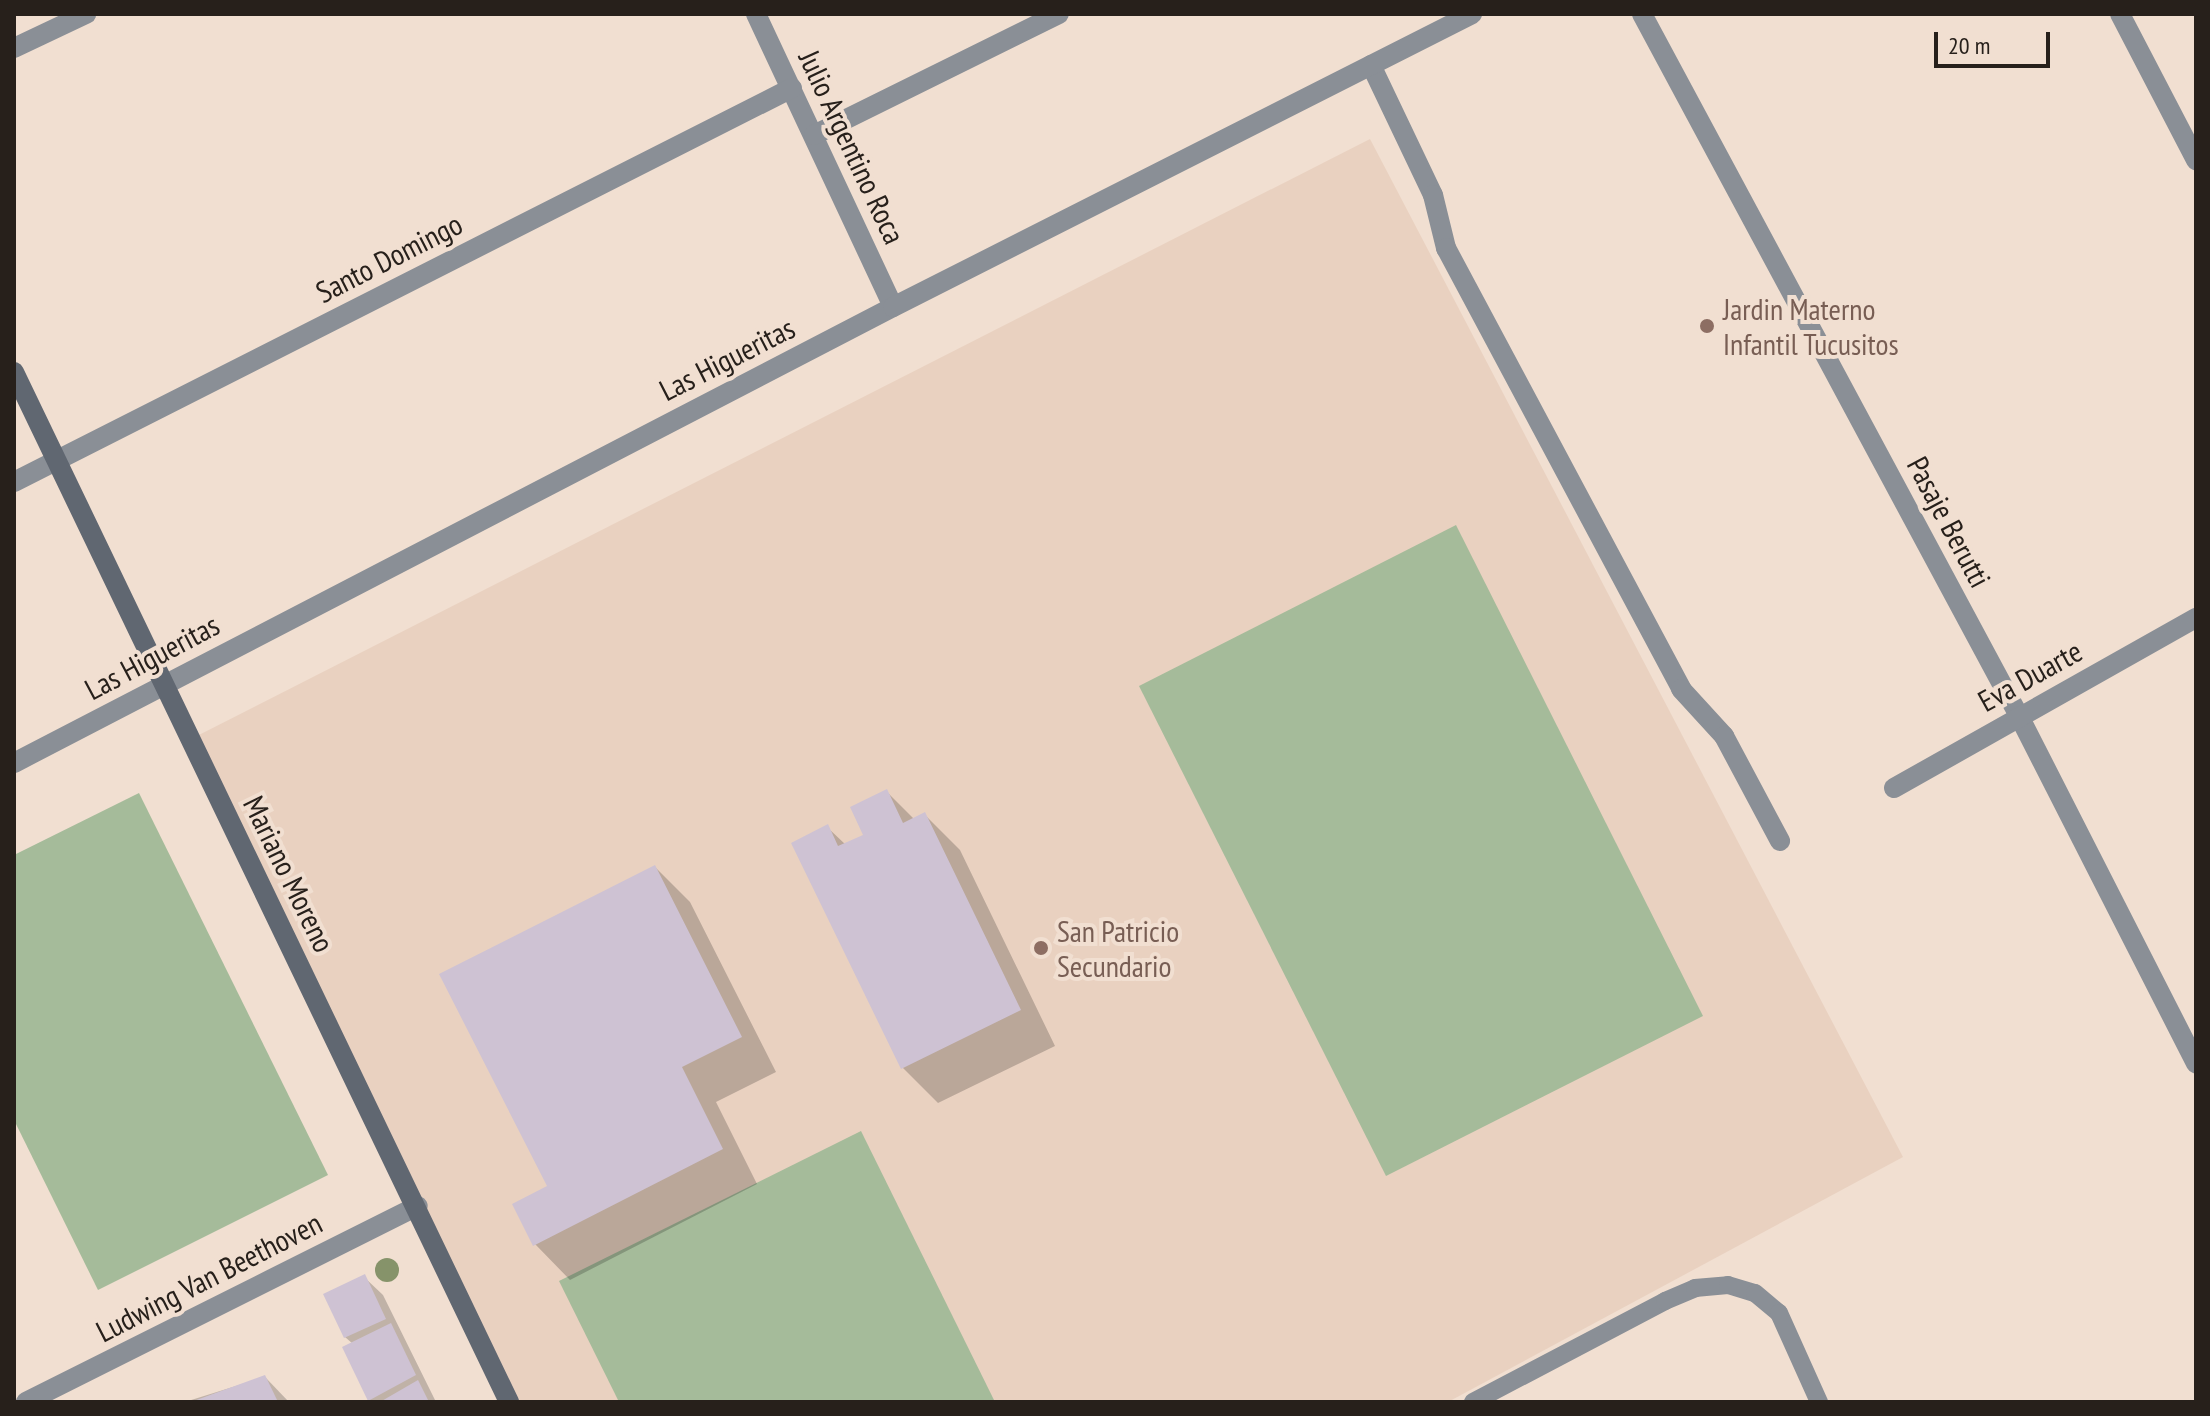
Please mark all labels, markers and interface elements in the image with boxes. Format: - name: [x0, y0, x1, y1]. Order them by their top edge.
- scale bar: [1938, 16, 2054, 66]
- text: 20 m: [1948, 30, 1990, 61]
- street label: Julio Argentino Roca: [791, 44, 913, 250]
- street label: Santo Domingo: [310, 206, 468, 310]
- place label: Jardin Materno Infantil Tucusitos: [1723, 291, 1899, 362]
- street label: Las Higueritas: [654, 310, 800, 408]
- marker: Jardin Materno Infantil Tucusitos: [1698, 317, 1716, 335]
- street label: Pasaje Berutti: [1900, 450, 1998, 594]
- street label: Las Higueritas: [79, 607, 225, 707]
- street label: Eva Duarte: [1972, 633, 2088, 719]
- street label: Mariano Moreno: [236, 790, 342, 958]
- place label: San Patricio Secundario: [1057, 913, 1179, 984]
- marker: San Patricio Secundario: [1032, 939, 1050, 957]
- street label: Ludwing Van Beethoven: [90, 1204, 328, 1350]

